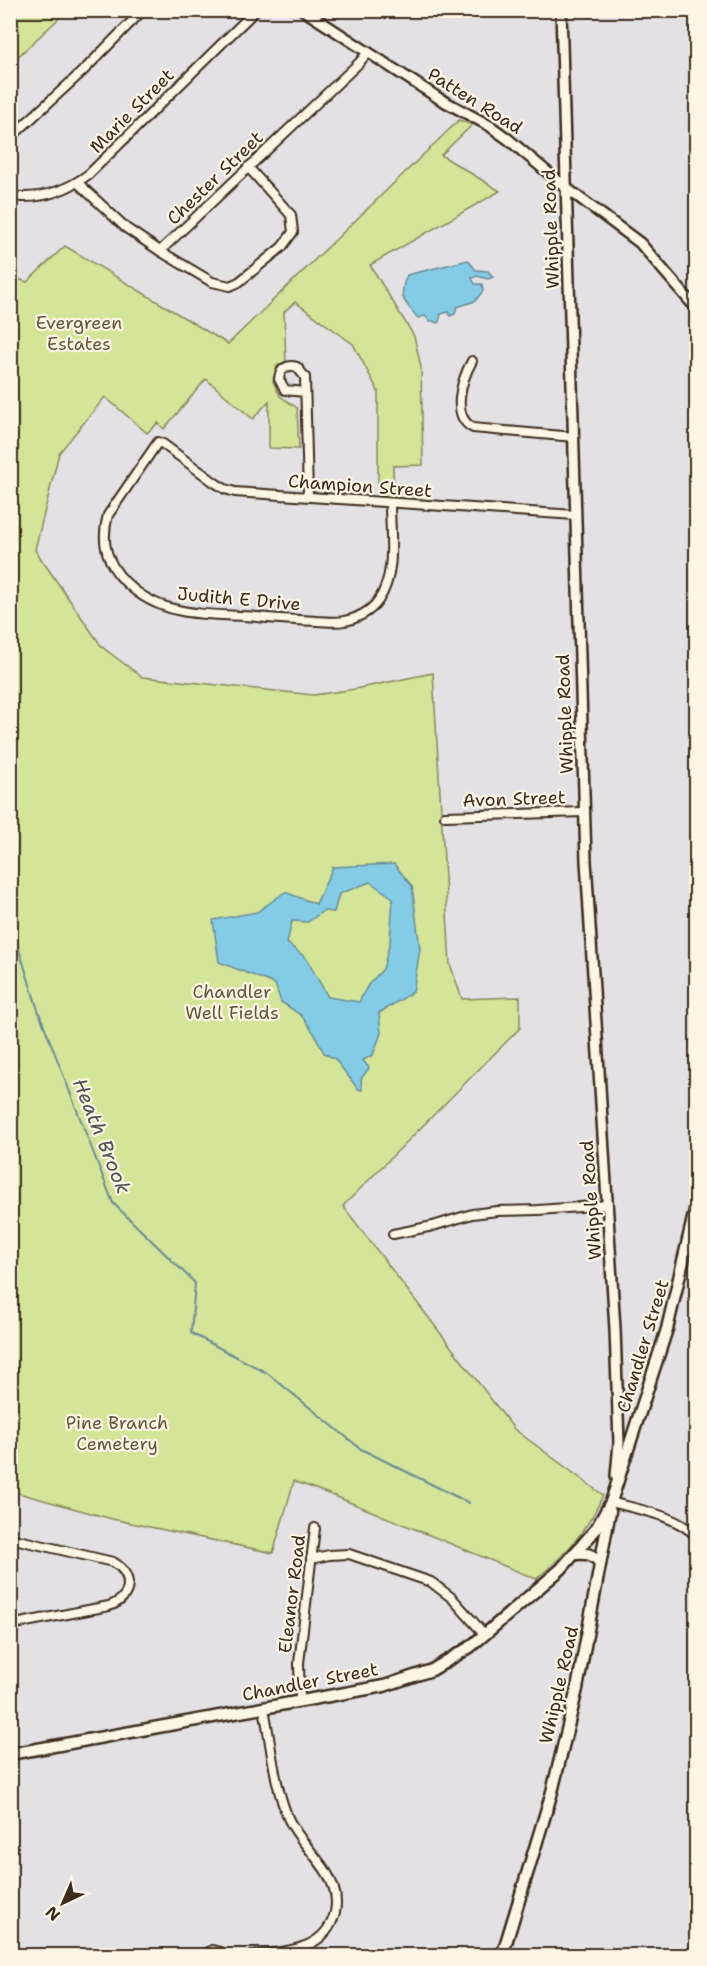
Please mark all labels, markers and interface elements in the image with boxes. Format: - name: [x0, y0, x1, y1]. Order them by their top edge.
- street label: Patten Road: [423, 62, 527, 140]
- street label: Marie Street: [85, 63, 180, 158]
- street label: Chester Street: [162, 126, 268, 230]
- street label: Whipple Road: [537, 169, 565, 289]
- park label: Evergreen Estates: [36, 311, 122, 356]
- street label: Champion Street: [287, 469, 433, 503]
- street label: Judith E Drive: [176, 582, 302, 616]
- street label: Whipple Road: [551, 654, 579, 774]
- street label: Avon Street: [462, 785, 566, 813]
- park label: Chandler Well Fields: [185, 980, 279, 1025]
- water label: Heath Brook: [67, 1074, 137, 1198]
- street label: Whipple Road: [575, 1139, 607, 1261]
- street label: Chandler Street: [611, 1276, 675, 1415]
- park label: Pine Branch Cemetery: [66, 1411, 168, 1456]
- street label: Eleanor Road: [273, 1534, 311, 1654]
- street label: Whipple Road: [534, 1624, 584, 1746]
- street label: Chandler Street: [240, 1657, 380, 1707]
- north arrow: [33, 1873, 93, 1933]
- text: N: [41, 1901, 65, 1925]

